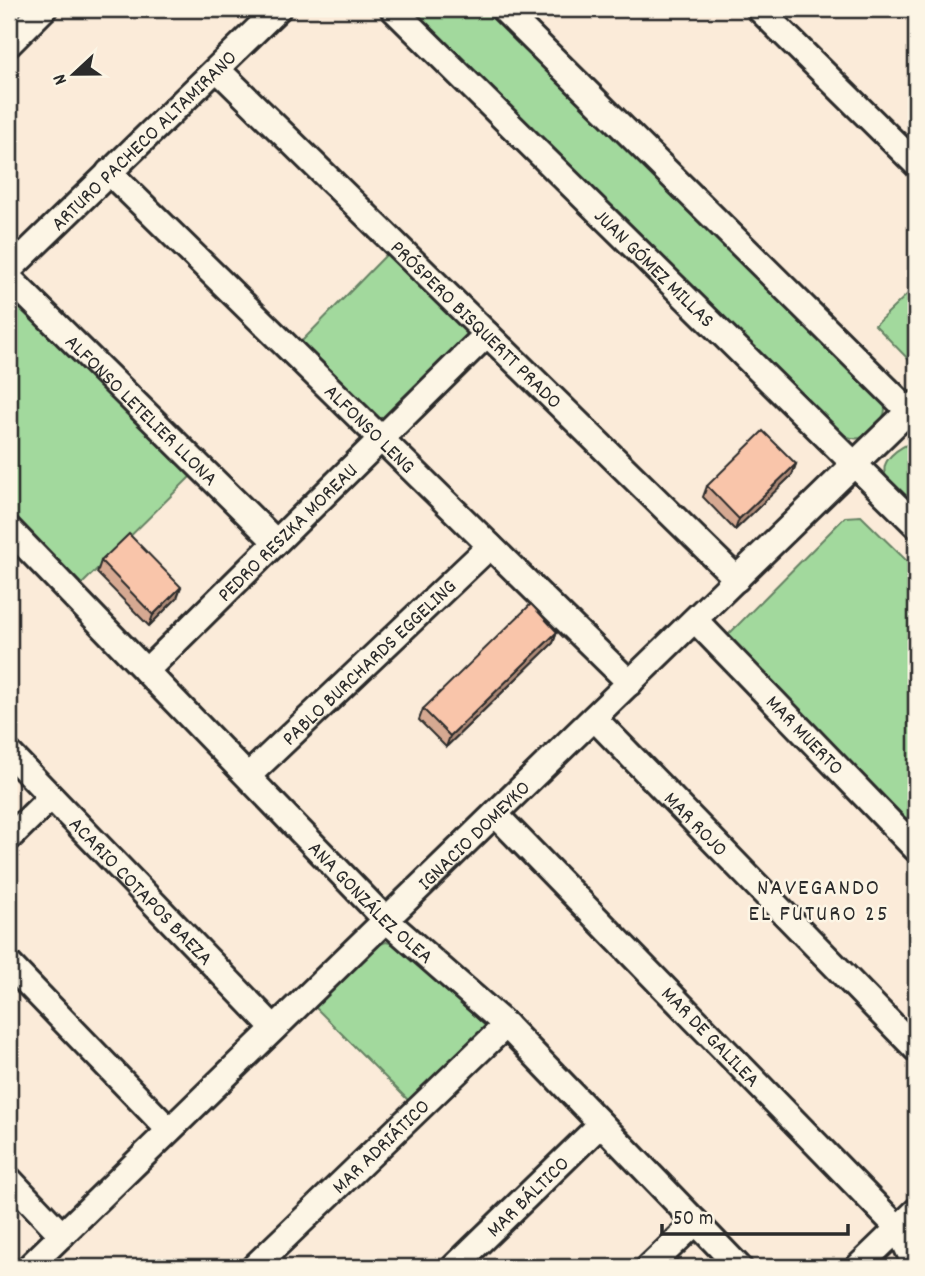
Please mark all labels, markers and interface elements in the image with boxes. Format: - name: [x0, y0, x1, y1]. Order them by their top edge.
- north arrow: [38, 38, 108, 108]
- street label: ARTURO PACHECO ALTAMIRANO: [46, 43, 242, 235]
- street label: JUAN GÓMEZ MILLAS: [586, 203, 720, 336]
- street label: PRÓSPERO BISQUERTT PRADO: [382, 235, 568, 417]
- street label: ALFONSO LETELIER LLONA: [56, 329, 223, 494]
- street label: ALFONSO LENG: [316, 379, 421, 482]
- street label: PEDRO RESZKA MOREAU: [212, 458, 366, 610]
- street label: PABLO BURCHARDS EGGELING: [276, 573, 464, 754]
- street label: MAR MUERTO: [757, 690, 849, 783]
- street label: IGNACIO DOMEYKO: [412, 775, 539, 899]
- street label: MAR ROJO: [655, 786, 733, 865]
- street label: ACARIO COTAPOS BAEZA: [60, 811, 218, 974]
- street label: ANA GONZÁLEZ OLEA: [300, 836, 439, 973]
- district label: NAVEGANDO EL FUTURO 25: [748, 873, 890, 932]
- street label: MAR DE GALILEA: [653, 981, 765, 1096]
- street label: MAR ADRIÁTICO: [326, 1093, 438, 1202]
- street label: MAR BÁLTICO: [481, 1150, 578, 1246]
- scale bar: [662, 1192, 848, 1236]
- text: 50 m: [673, 1205, 713, 1235]

